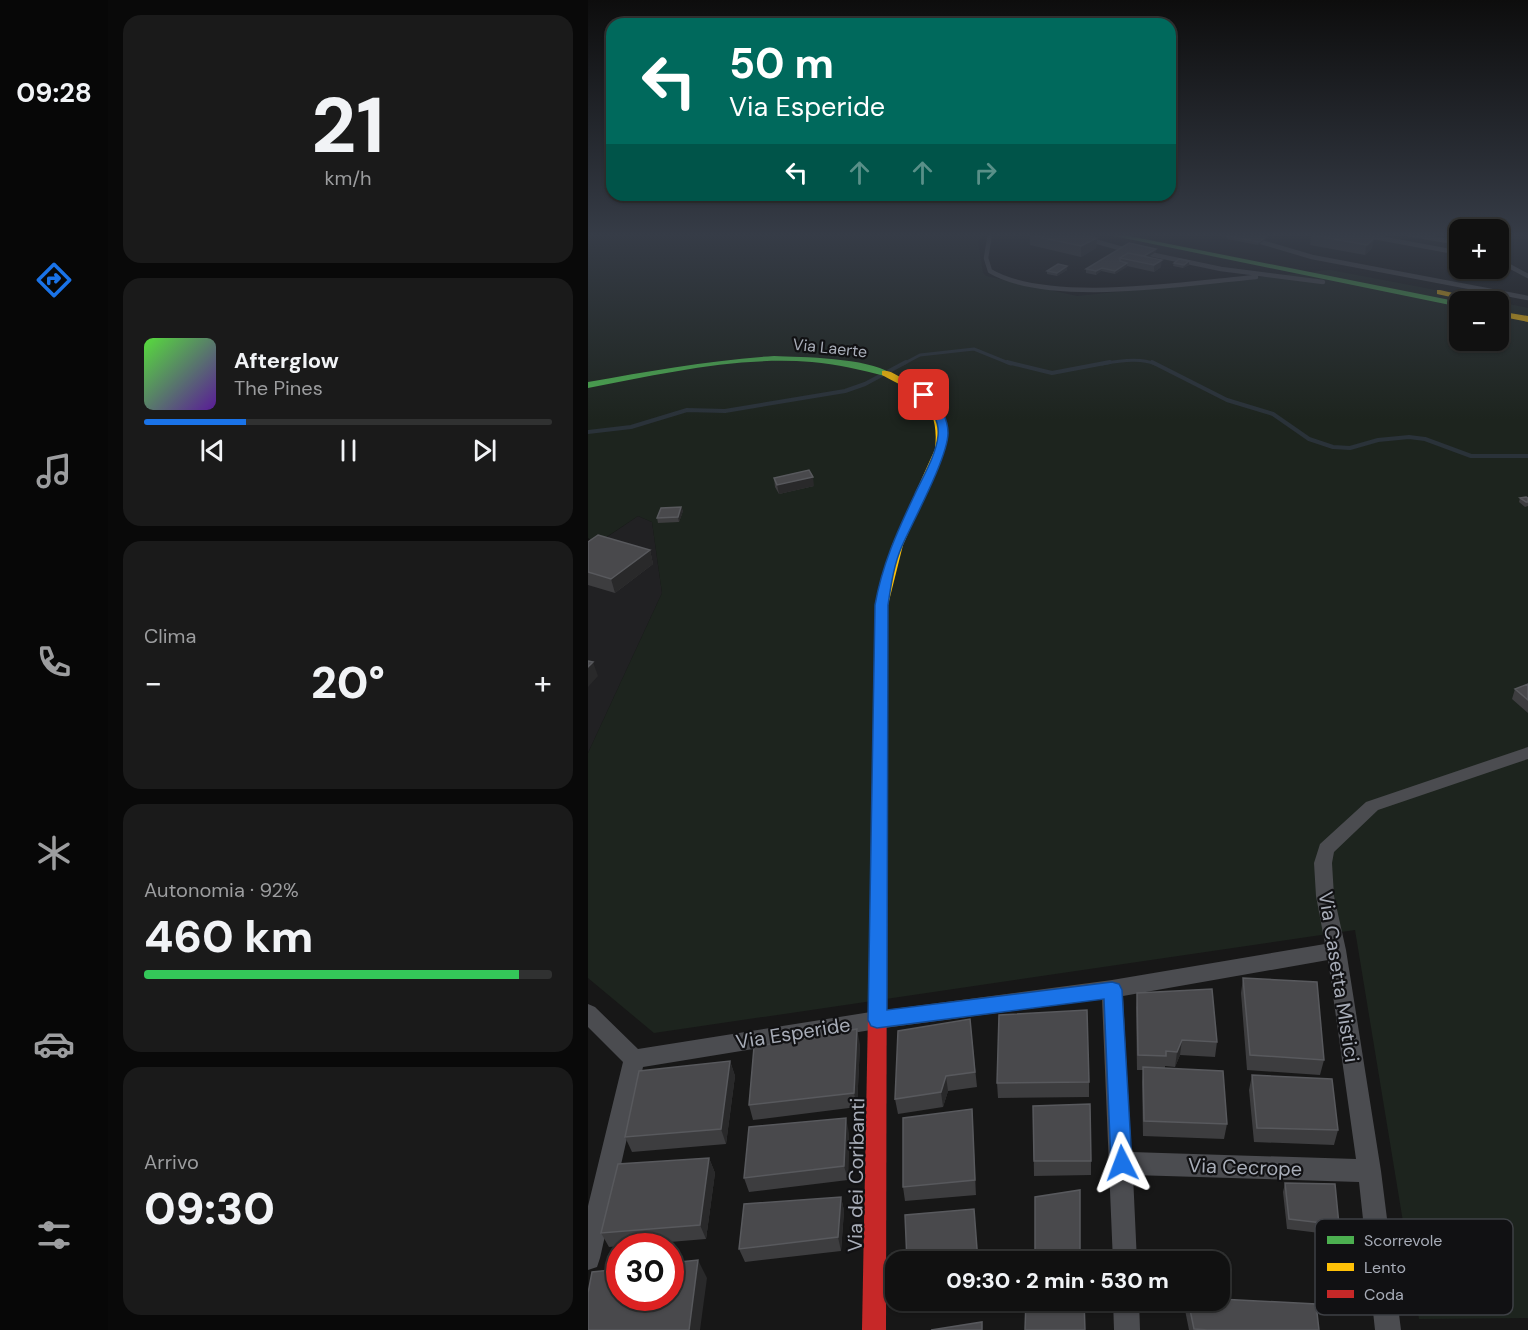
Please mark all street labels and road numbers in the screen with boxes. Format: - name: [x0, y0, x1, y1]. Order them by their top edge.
- street label: Via Laerte: [792, 334, 868, 362]
- street label: Via Casetta Mistici: [1313, 890, 1365, 1064]
- street label: Via Esperide: [734, 1011, 852, 1055]
- street label: Via dei Coribanti: [842, 1098, 870, 1252]
- street label: Via Cecrope: [1187, 1152, 1303, 1182]

